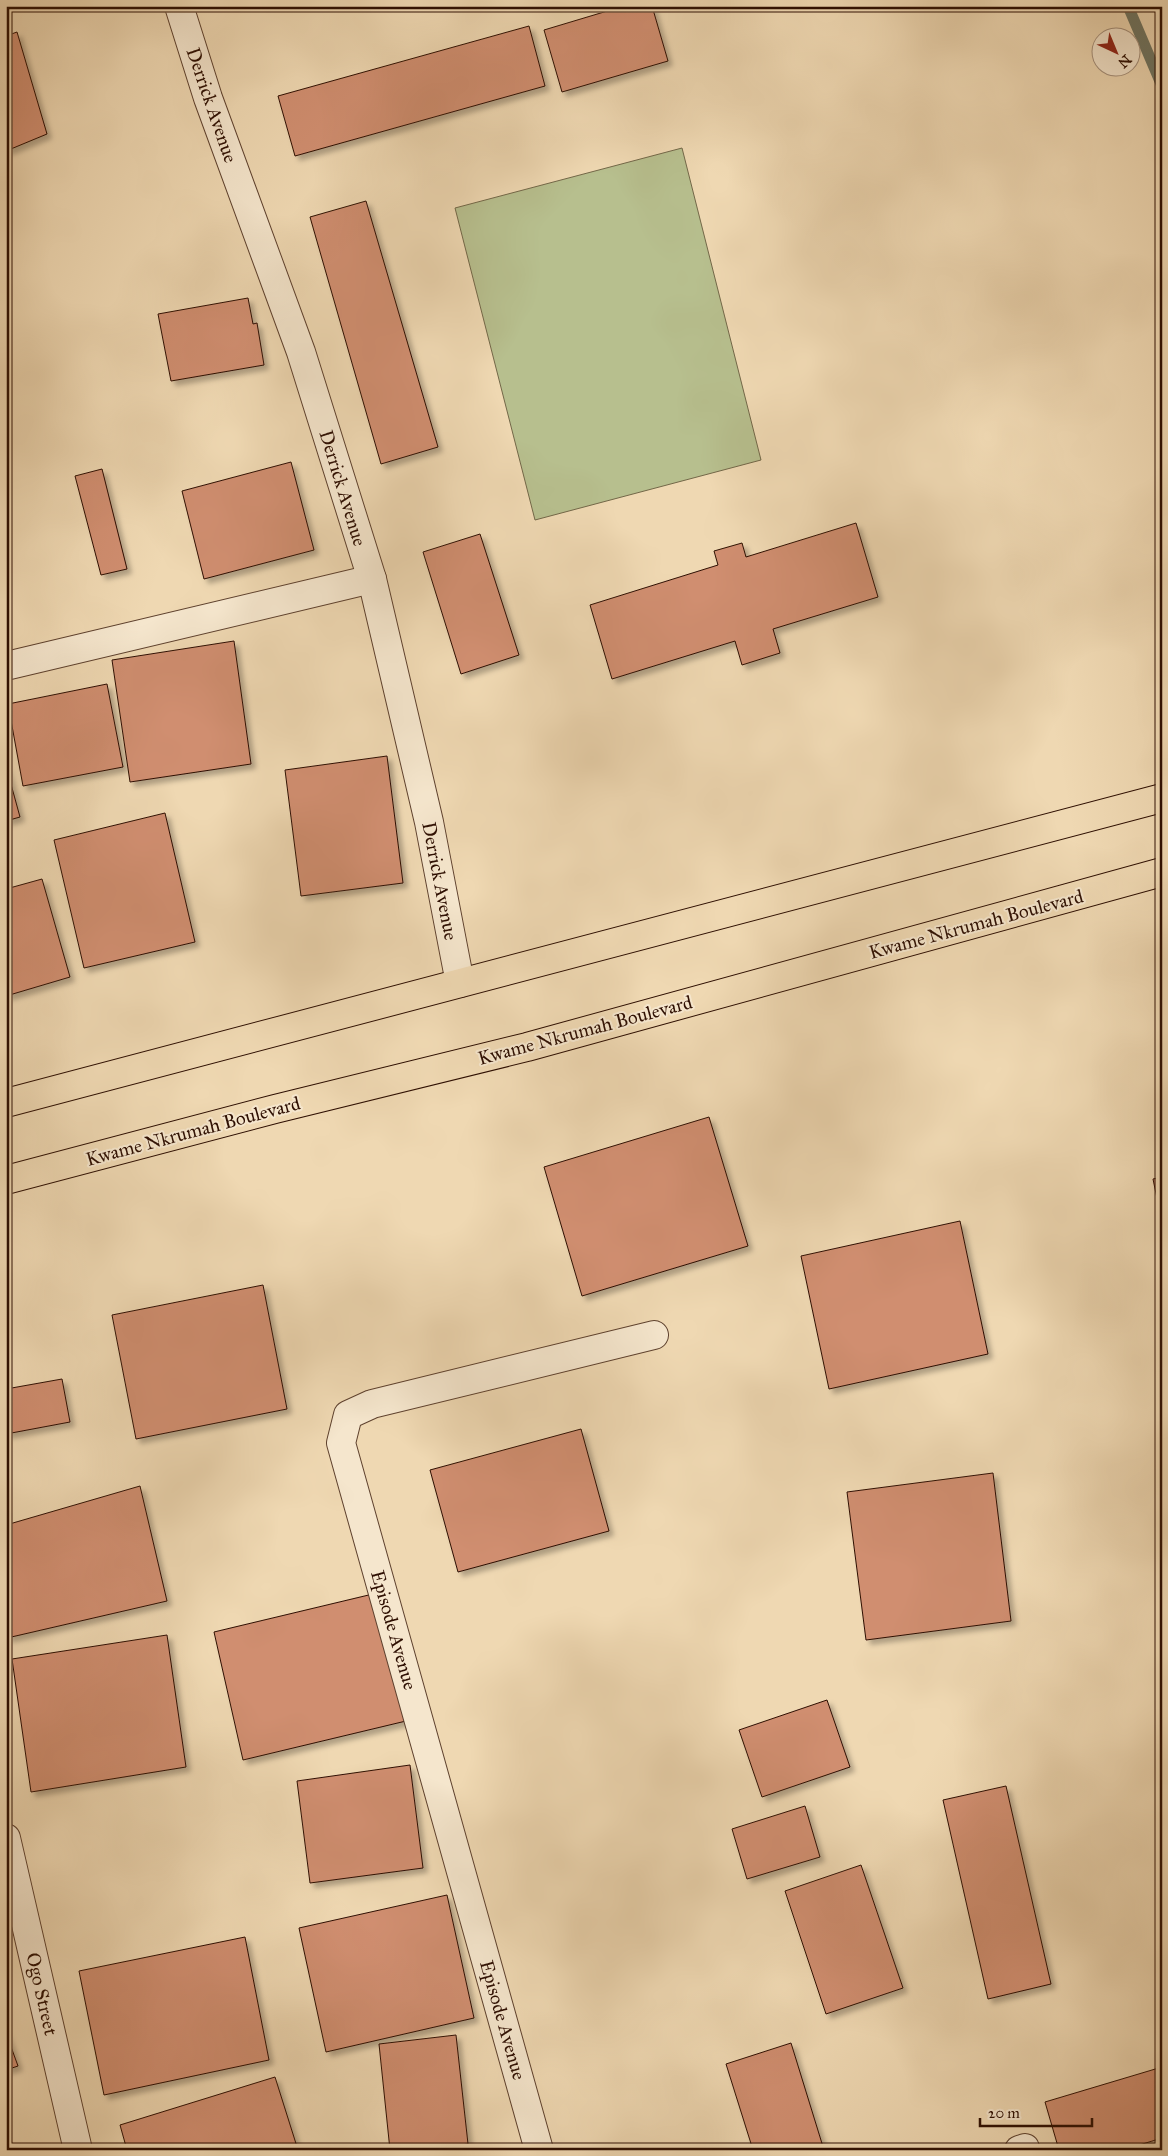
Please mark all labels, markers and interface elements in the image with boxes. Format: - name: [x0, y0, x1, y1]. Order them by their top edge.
- north arrow: [1090, 28, 1140, 78]
- street label: Derrick Avenue: [182, 44, 242, 166]
- text: N: [1114, 51, 1135, 71]
- street label: Derrick Avenue: [314, 427, 372, 549]
- street label: Derrick Avenue: [417, 820, 463, 942]
- street label: Kwame Nkrumah Boulevard: [866, 884, 1086, 964]
- street label: Kwame Nkrumah Boulevard: [475, 990, 695, 1070]
- street label: Kwame Nkrumah Boulevard: [83, 1091, 303, 1171]
- street label: Episode Avenue: [366, 1567, 422, 1693]
- street label: Ogo Street: [20, 1950, 63, 2038]
- street label: Episode Avenue: [475, 1957, 531, 2083]
- scale bar: [980, 2096, 1093, 2128]
- text: 20 m: [988, 2104, 1020, 2122]

